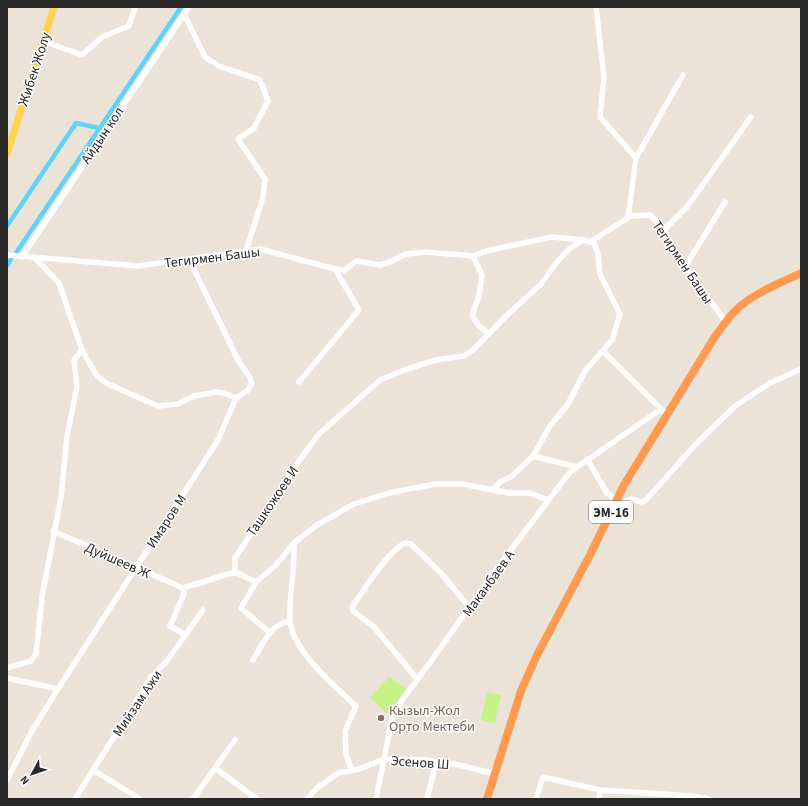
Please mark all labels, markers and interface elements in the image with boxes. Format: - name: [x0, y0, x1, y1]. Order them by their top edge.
- street label: Жибек Жолу: [14, 29, 56, 109]
- street label: Айдын кол: [76, 103, 129, 168]
- street label: Тегирмен Башы: [647, 217, 717, 308]
- street label: Тегирмен Башы: [163, 242, 261, 274]
- street label: Ташкожоев И: [242, 462, 304, 541]
- street label: Имаров М: [142, 491, 192, 552]
- road number: ЭМ-16: [589, 501, 633, 523]
- street label: Дуйшеев Ж: [82, 538, 154, 584]
- street label: Маканбаев А: [458, 546, 520, 621]
- street label: Мийзам Ажи: [108, 666, 167, 741]
- place label: Кызыл-Жол Орто Мектеби: [389, 701, 475, 737]
- marker: Кызыл-Жол Орто Мектеби: [376, 713, 386, 723]
- street label: Эсенов Ш: [390, 751, 450, 775]
- north arrow: [12, 754, 52, 794]
- text: N: [17, 772, 33, 788]

